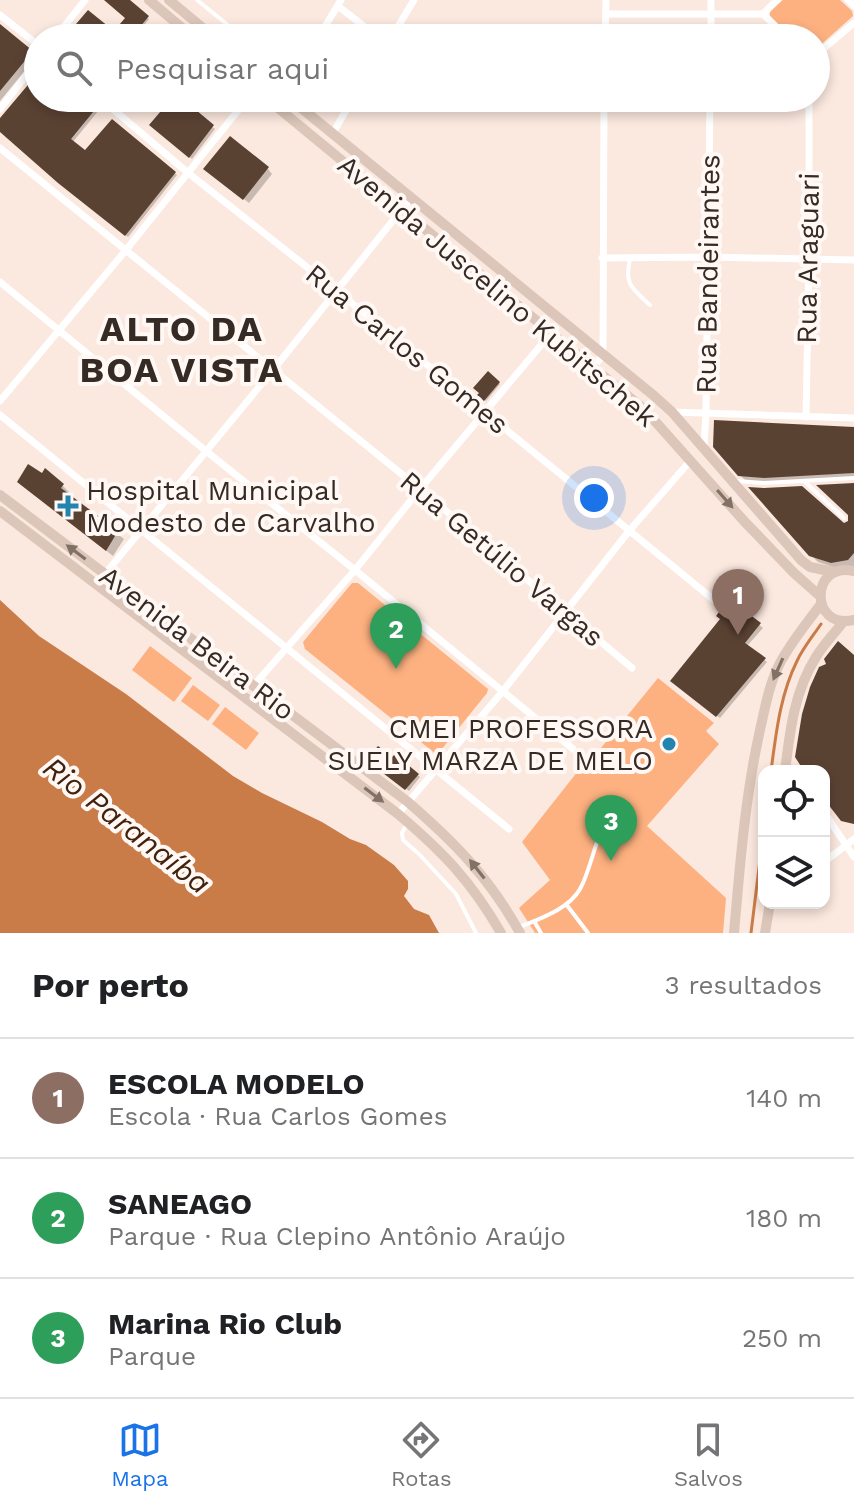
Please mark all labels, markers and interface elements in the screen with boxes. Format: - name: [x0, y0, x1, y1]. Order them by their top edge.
- search box: [24, 24, 830, 112]
- icon: search: [52, 46, 96, 90]
- text: Pesquisar aqui: [116, 51, 329, 86]
- street label: Avenida Juscelino Kubitschek: [331, 148, 663, 434]
- street label: Rua Bandeirantes: [689, 154, 727, 394]
- street label: Rua Araguari: [790, 172, 826, 344]
- street label: Rua Carlos Gomes: [299, 257, 515, 441]
- district label: ALTO DA BOA VISTA: [80, 308, 284, 391]
- street label: Rua Getúlio Vargas: [394, 464, 610, 654]
- place label: Hospital Municipal Modesto de Carvalho: [86, 474, 376, 539]
- your location: [574, 478, 614, 518]
- one-way arrow: [716, 488, 733, 508]
- marker: Hospital Municipal Modesto de Carvalho: [57, 495, 79, 517]
- one-way arrow: [65, 544, 86, 560]
- street label: Avenida Beira Rio: [93, 559, 301, 727]
- pin: 1: [712, 569, 764, 635]
- pin: 2: [370, 603, 422, 669]
- one-way arrow: [772, 657, 785, 680]
- place label: CMEI PROFESSORA SUELY MARZA DE MELO: [327, 712, 653, 777]
- marker: CMEI PROFESSORA SUELY MARZA DE MELO: [660, 735, 678, 753]
- water label: Rio Paranaíba: [37, 749, 217, 901]
- map controls: [758, 765, 830, 909]
- button: locate: [758, 765, 830, 837]
- one-way arrow: [364, 787, 384, 803]
- pin: 3: [585, 795, 637, 861]
- button: layers: [758, 837, 830, 909]
- one-way arrow: [469, 859, 485, 879]
- text: Por perto: [32, 965, 189, 1005]
- text: 3 resultados: [664, 970, 822, 1000]
- text: ESCOLA MODELO: [108, 1066, 365, 1101]
- text: 1: [52, 1083, 64, 1113]
- text: 140 m: [746, 1083, 822, 1113]
- text: Escola · Rua Carlos Gomes: [108, 1101, 447, 1131]
- text: SANEAGO: [108, 1186, 252, 1221]
- text: 2: [50, 1203, 66, 1233]
- text: 180 m: [746, 1203, 822, 1233]
- text: Parque · Rua Clepino Antônio Araújo: [108, 1221, 566, 1251]
- text: Marina Rio Club: [108, 1306, 342, 1341]
- text: 3: [50, 1323, 66, 1353]
- text: 250 m: [742, 1323, 822, 1353]
- text: Parque: [108, 1341, 196, 1371]
- tab: Mapa: [111, 1418, 169, 1491]
- tab: Rotas: [391, 1418, 452, 1491]
- tab: Salvos: [674, 1418, 743, 1491]

